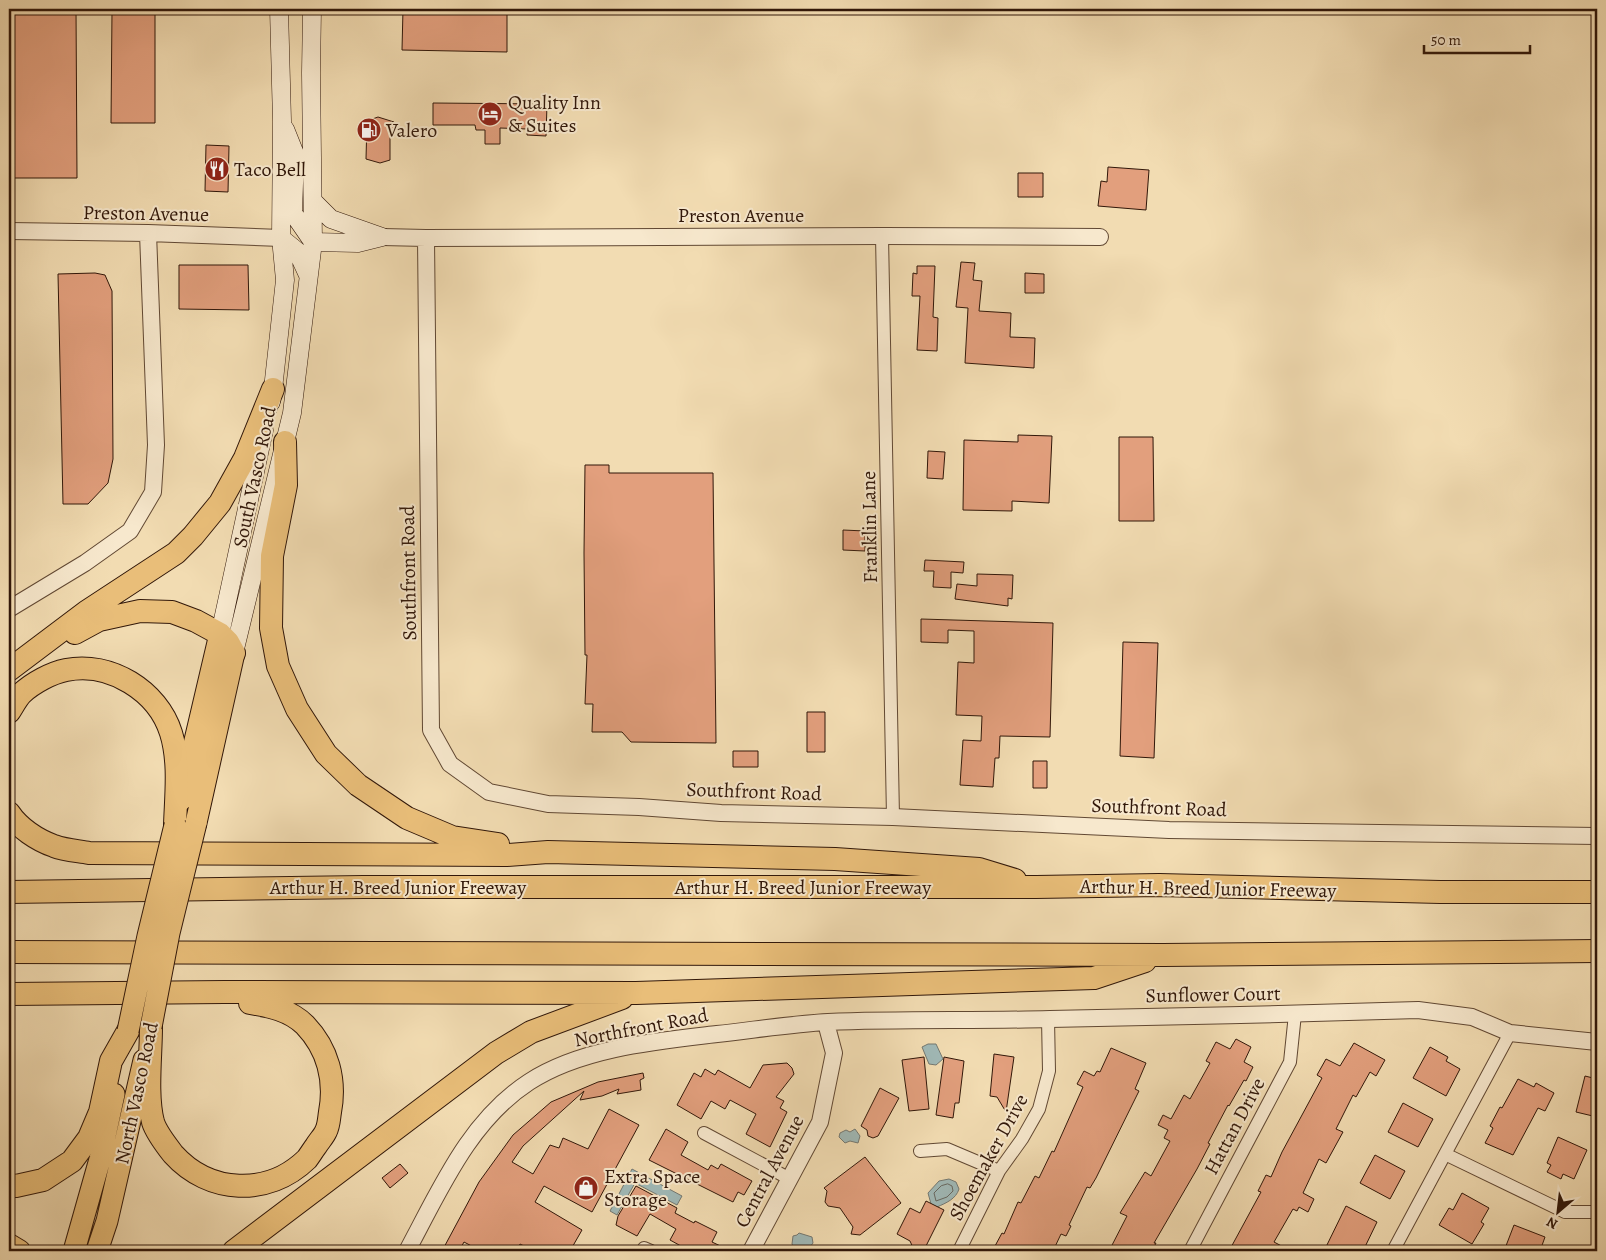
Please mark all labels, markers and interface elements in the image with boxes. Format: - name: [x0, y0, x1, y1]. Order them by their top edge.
- scale bar: [1424, 22, 1530, 54]
- text: 50 m: [1431, 30, 1461, 50]
- place label: Quality Inn & Suites: [508, 89, 601, 139]
- hotel icon: Quality Inn & Suites: [477, 101, 503, 127]
- fuel station icon: Valero: [356, 117, 382, 143]
- place label: Valero: [385, 117, 437, 144]
- restaurant icon: Taco Bell: [204, 156, 230, 182]
- place label: Taco Bell: [234, 156, 306, 183]
- street label: Preston Avenue: [83, 199, 209, 228]
- street label: Preston Avenue: [678, 202, 804, 229]
- street label: South Vasco Road: [226, 404, 283, 550]
- street label: Franklin Lane: [855, 471, 884, 583]
- street label: Southfront Road: [394, 505, 423, 641]
- street label: Southfront Road: [686, 776, 822, 807]
- street label: Southfront Road: [1091, 792, 1227, 823]
- street label: Arthur H. Breed Junior Freeway: [1079, 873, 1337, 904]
- street label: Arthur H. Breed Junior Freeway: [269, 874, 527, 901]
- street label: Arthur H. Breed Junior Freeway: [674, 874, 932, 901]
- street label: Sunflower Court: [1145, 980, 1281, 1009]
- street label: Northfront Road: [572, 1001, 711, 1054]
- street label: North Vasco Road: [108, 1019, 165, 1167]
- street label: Hattan Drive: [1198, 1073, 1271, 1180]
- street label: Shoemaker Drive: [942, 1089, 1034, 1225]
- street label: Central Avenue: [728, 1110, 810, 1232]
- place label: Extra Space Storage: [604, 1163, 700, 1213]
- shop icon: Extra Space Storage: [573, 1175, 599, 1201]
- north arrow: [1534, 1188, 1584, 1238]
- text: N: [1543, 1212, 1561, 1234]

